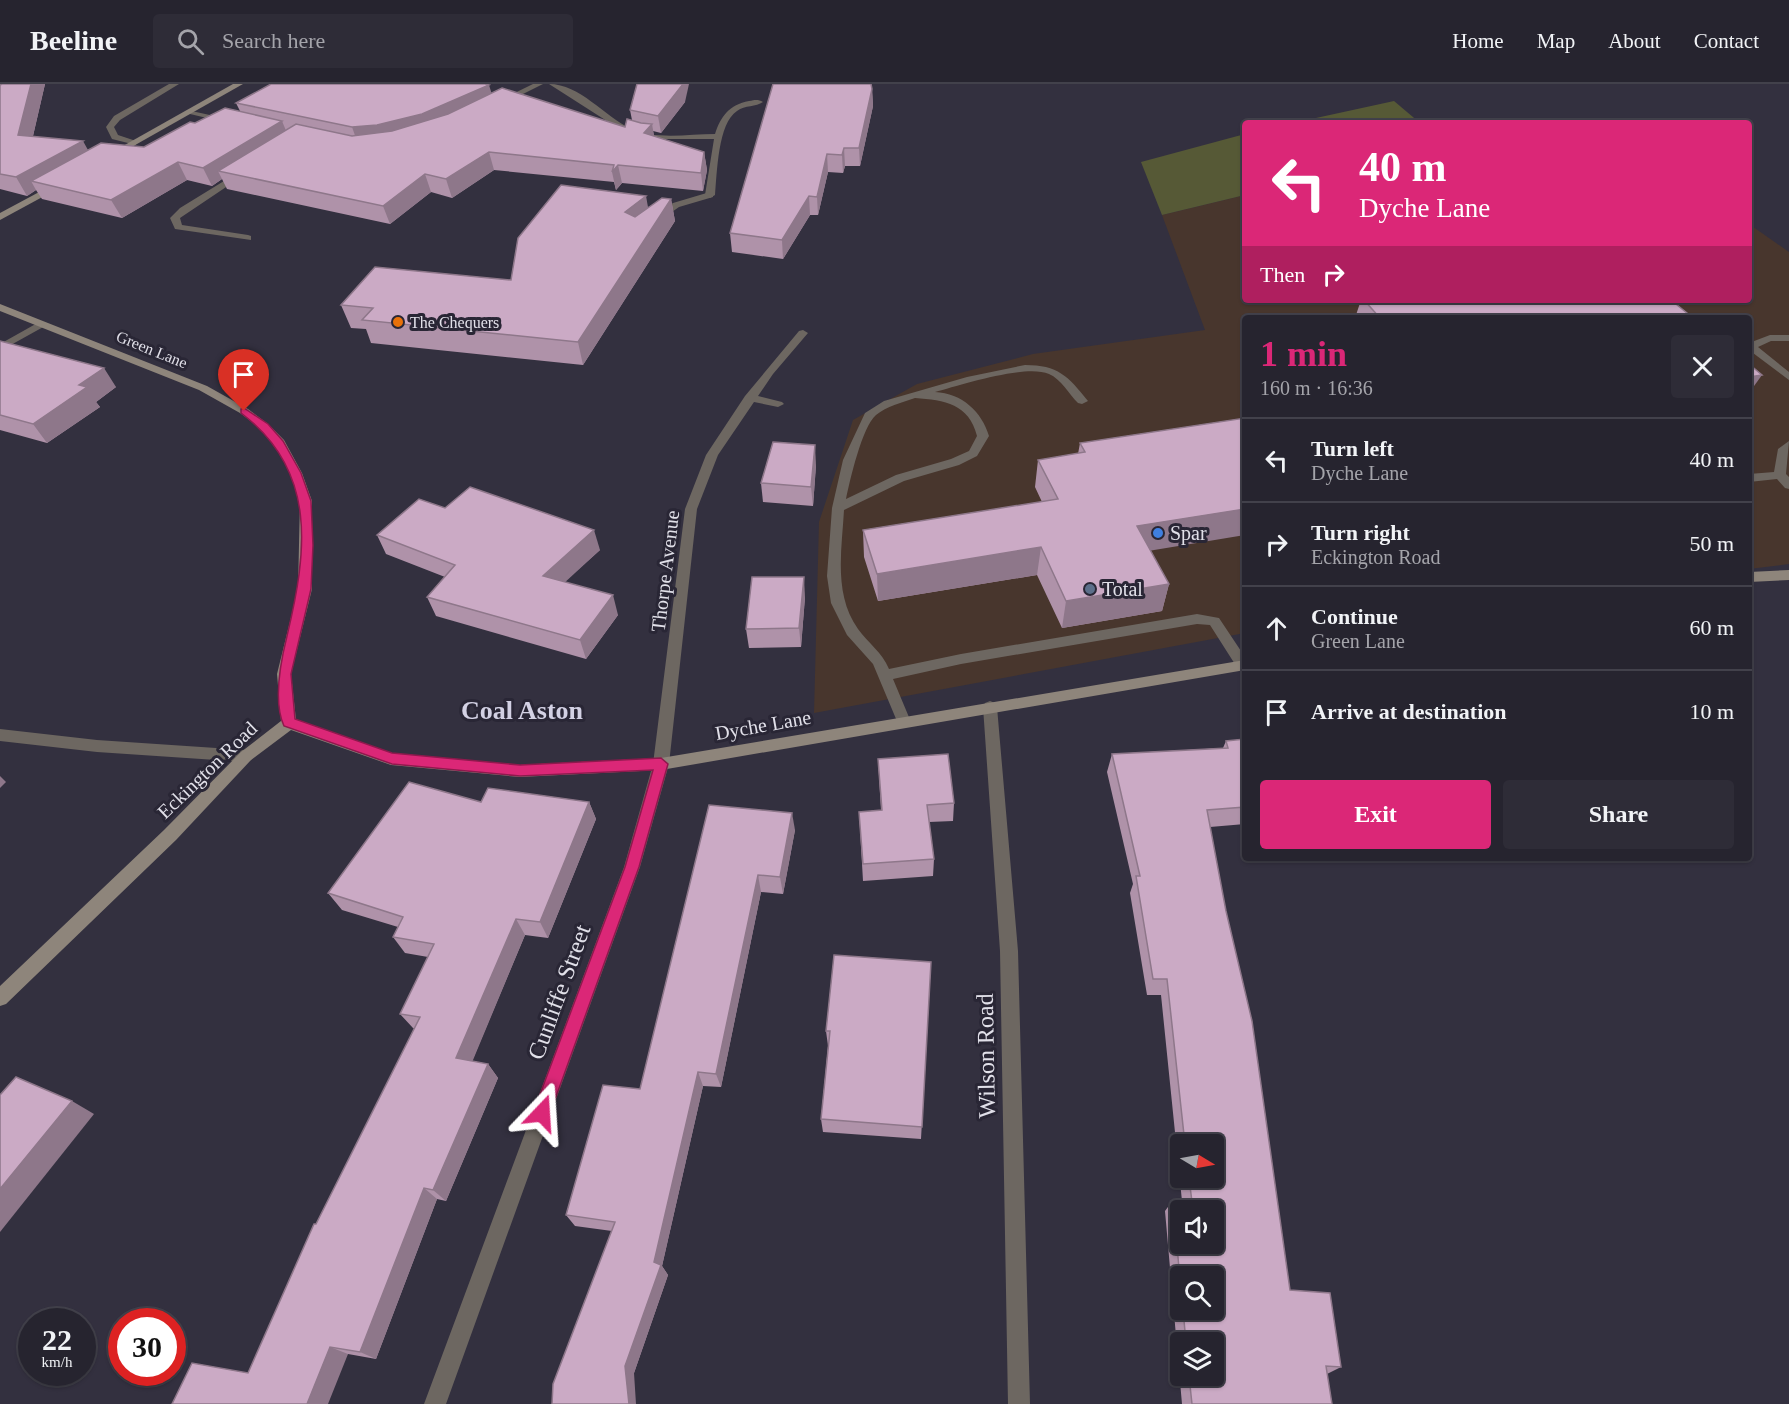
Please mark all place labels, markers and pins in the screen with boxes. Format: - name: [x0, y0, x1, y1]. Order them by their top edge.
- place label: The Chequers: [410, 314, 499, 332]
- marker: The Chequers: [391, 315, 405, 329]
- pin: [218, 349, 269, 411]
- place label: Spar: [1170, 522, 1207, 545]
- marker: Spar: [1151, 526, 1165, 540]
- place label: Total: [1102, 578, 1143, 600]
- marker: Total: [1083, 582, 1097, 596]

